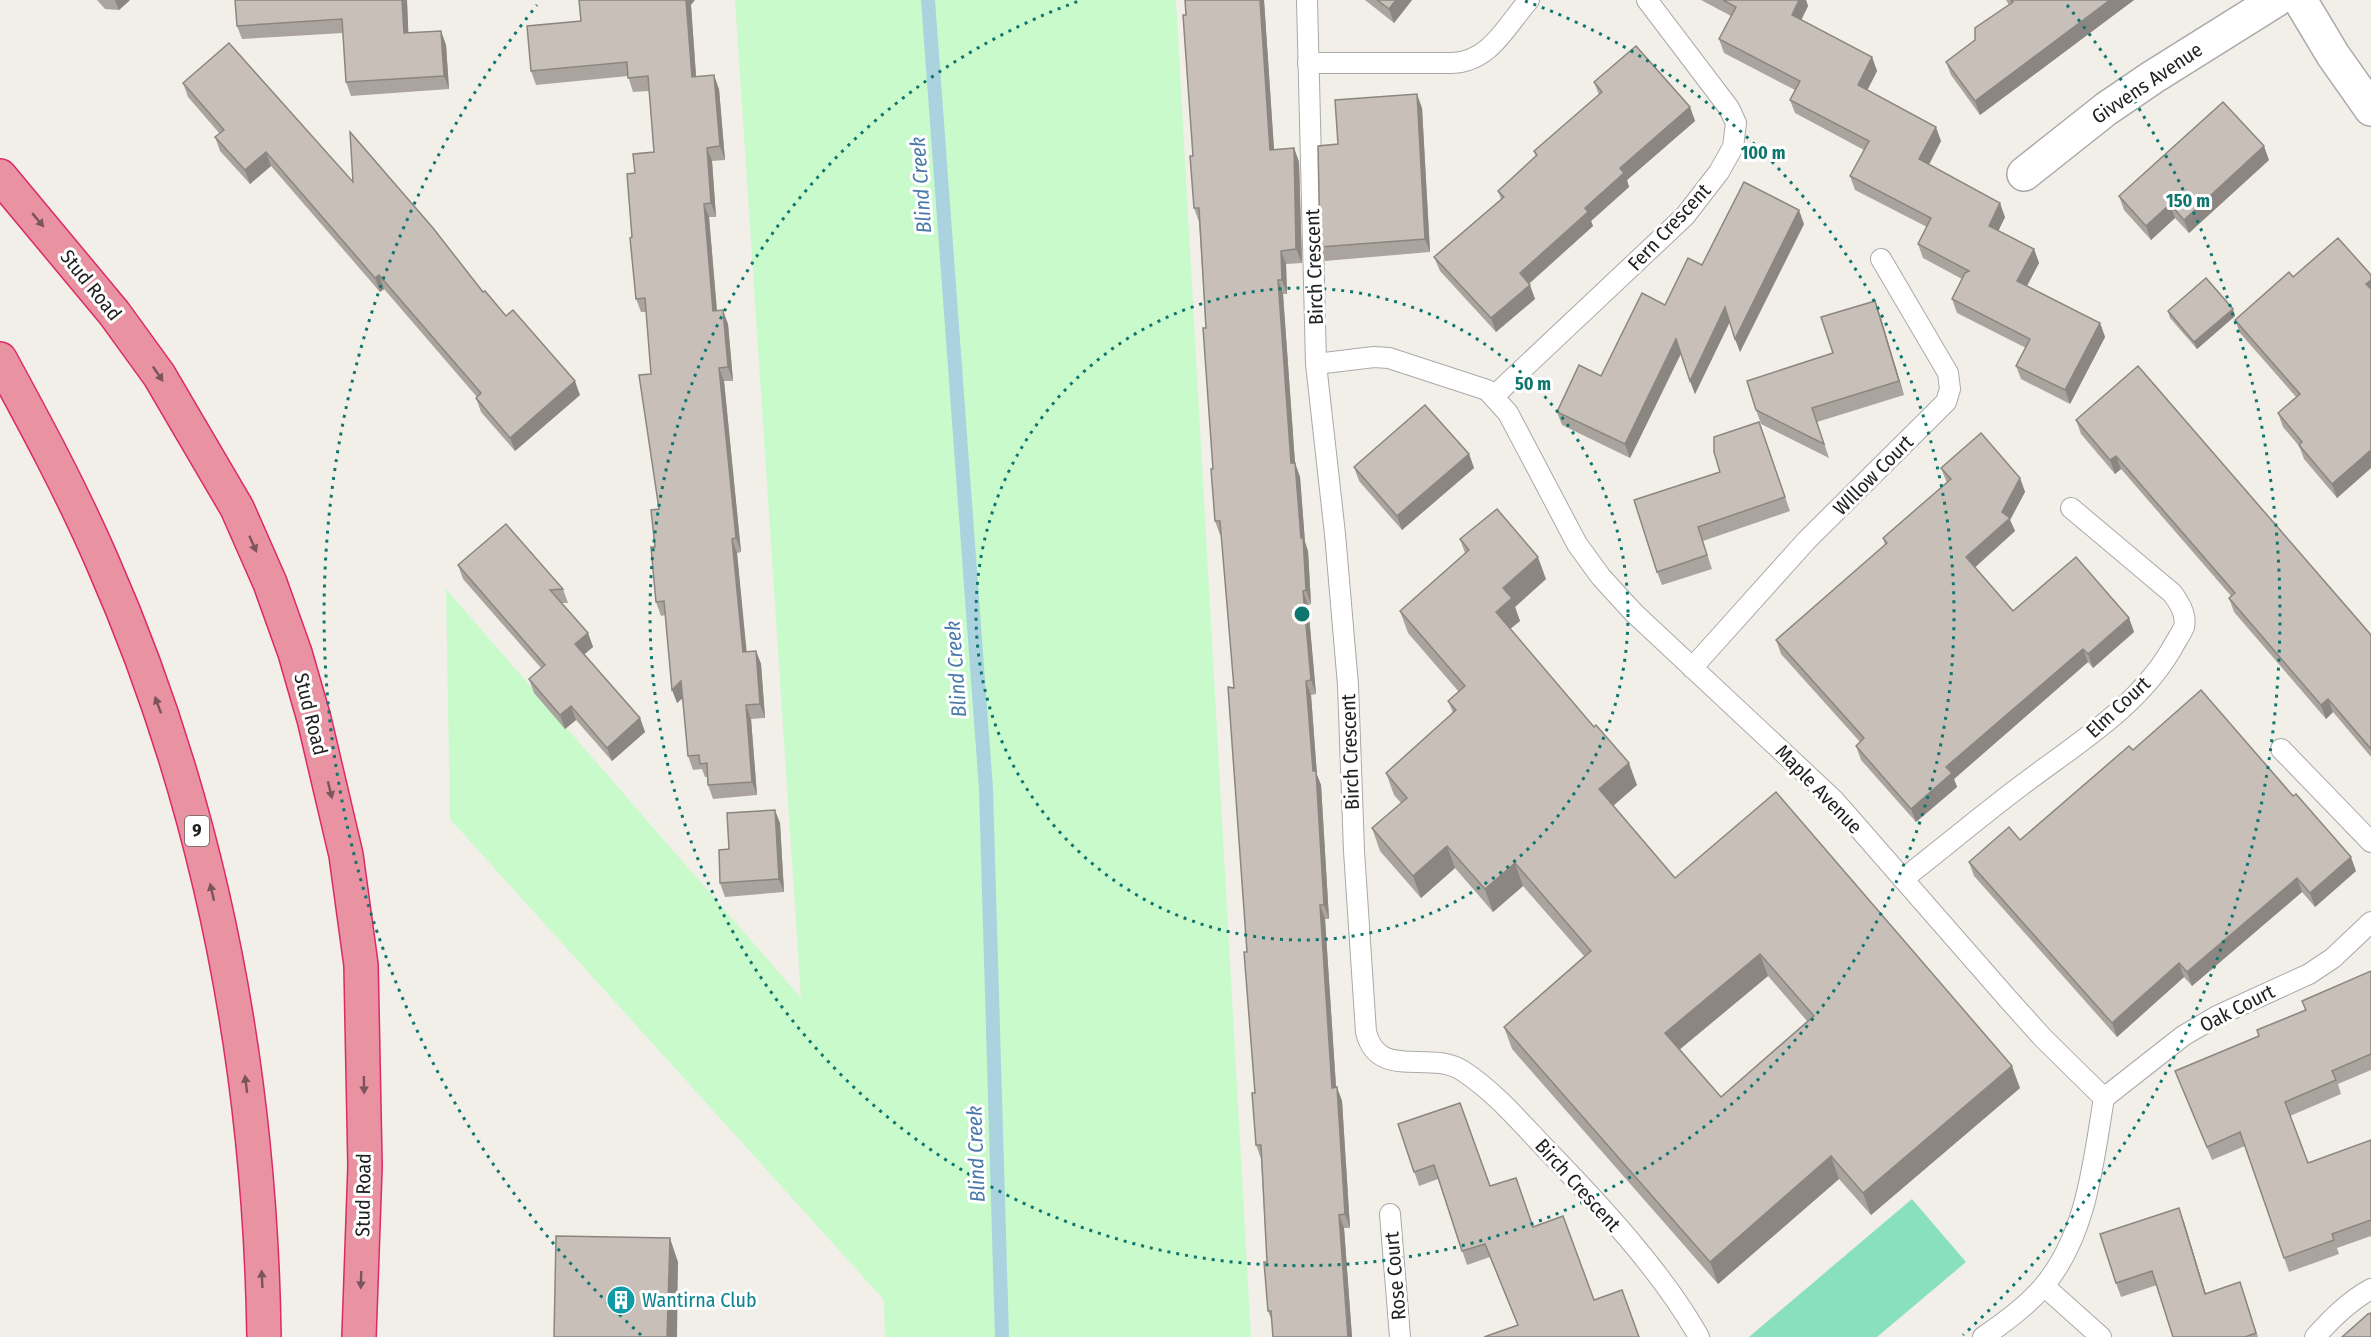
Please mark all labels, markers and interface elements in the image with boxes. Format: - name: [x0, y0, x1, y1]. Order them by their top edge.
- street label: Givvens Avenue: [2087, 37, 2207, 129]
- water label: Blind Creek: [905, 136, 937, 234]
- text: 100 m: [1741, 142, 1785, 164]
- street label: Fern Crescent: [1623, 178, 1716, 275]
- text: 150 m: [2166, 190, 2210, 212]
- street label: Birch Crescent: [1300, 208, 1328, 325]
- one-way arrow: [31, 212, 44, 227]
- street label: Stud Road: [55, 245, 127, 325]
- one-way arrow: [152, 366, 163, 382]
- text: 50 m: [1515, 373, 1551, 395]
- street label: WIllow Court: [1828, 430, 1918, 520]
- one-way arrow: [248, 535, 258, 553]
- centre of rings: [1292, 604, 1312, 624]
- water label: Blind Creek: [940, 620, 972, 718]
- street label: Stud Road: [289, 670, 333, 758]
- street label: Elm Court: [2081, 671, 2155, 743]
- street label: Birch Crescent: [1336, 693, 1364, 810]
- one-way arrow: [152, 696, 162, 714]
- street label: Maple Avenue: [1771, 739, 1867, 839]
- one-way arrow: [325, 780, 335, 799]
- road number: 9: [185, 816, 209, 846]
- one-way arrow: [207, 883, 217, 901]
- street label: Oak Court: [2196, 979, 2279, 1037]
- one-way arrow: [241, 1075, 251, 1094]
- one-way arrow: [359, 1075, 369, 1094]
- water label: Blind Creek: [961, 1105, 991, 1203]
- street label: Birch Crescent: [1530, 1134, 1626, 1236]
- street label: Stud Road: [350, 1153, 376, 1237]
- street label: Rose Court: [1379, 1230, 1411, 1321]
- one-way arrow: [257, 1269, 266, 1288]
- one-way arrow: [356, 1270, 366, 1289]
- building icon: Wantirna Club: [605, 1284, 637, 1316]
- place label: Wantirna Club: [642, 1288, 757, 1312]

